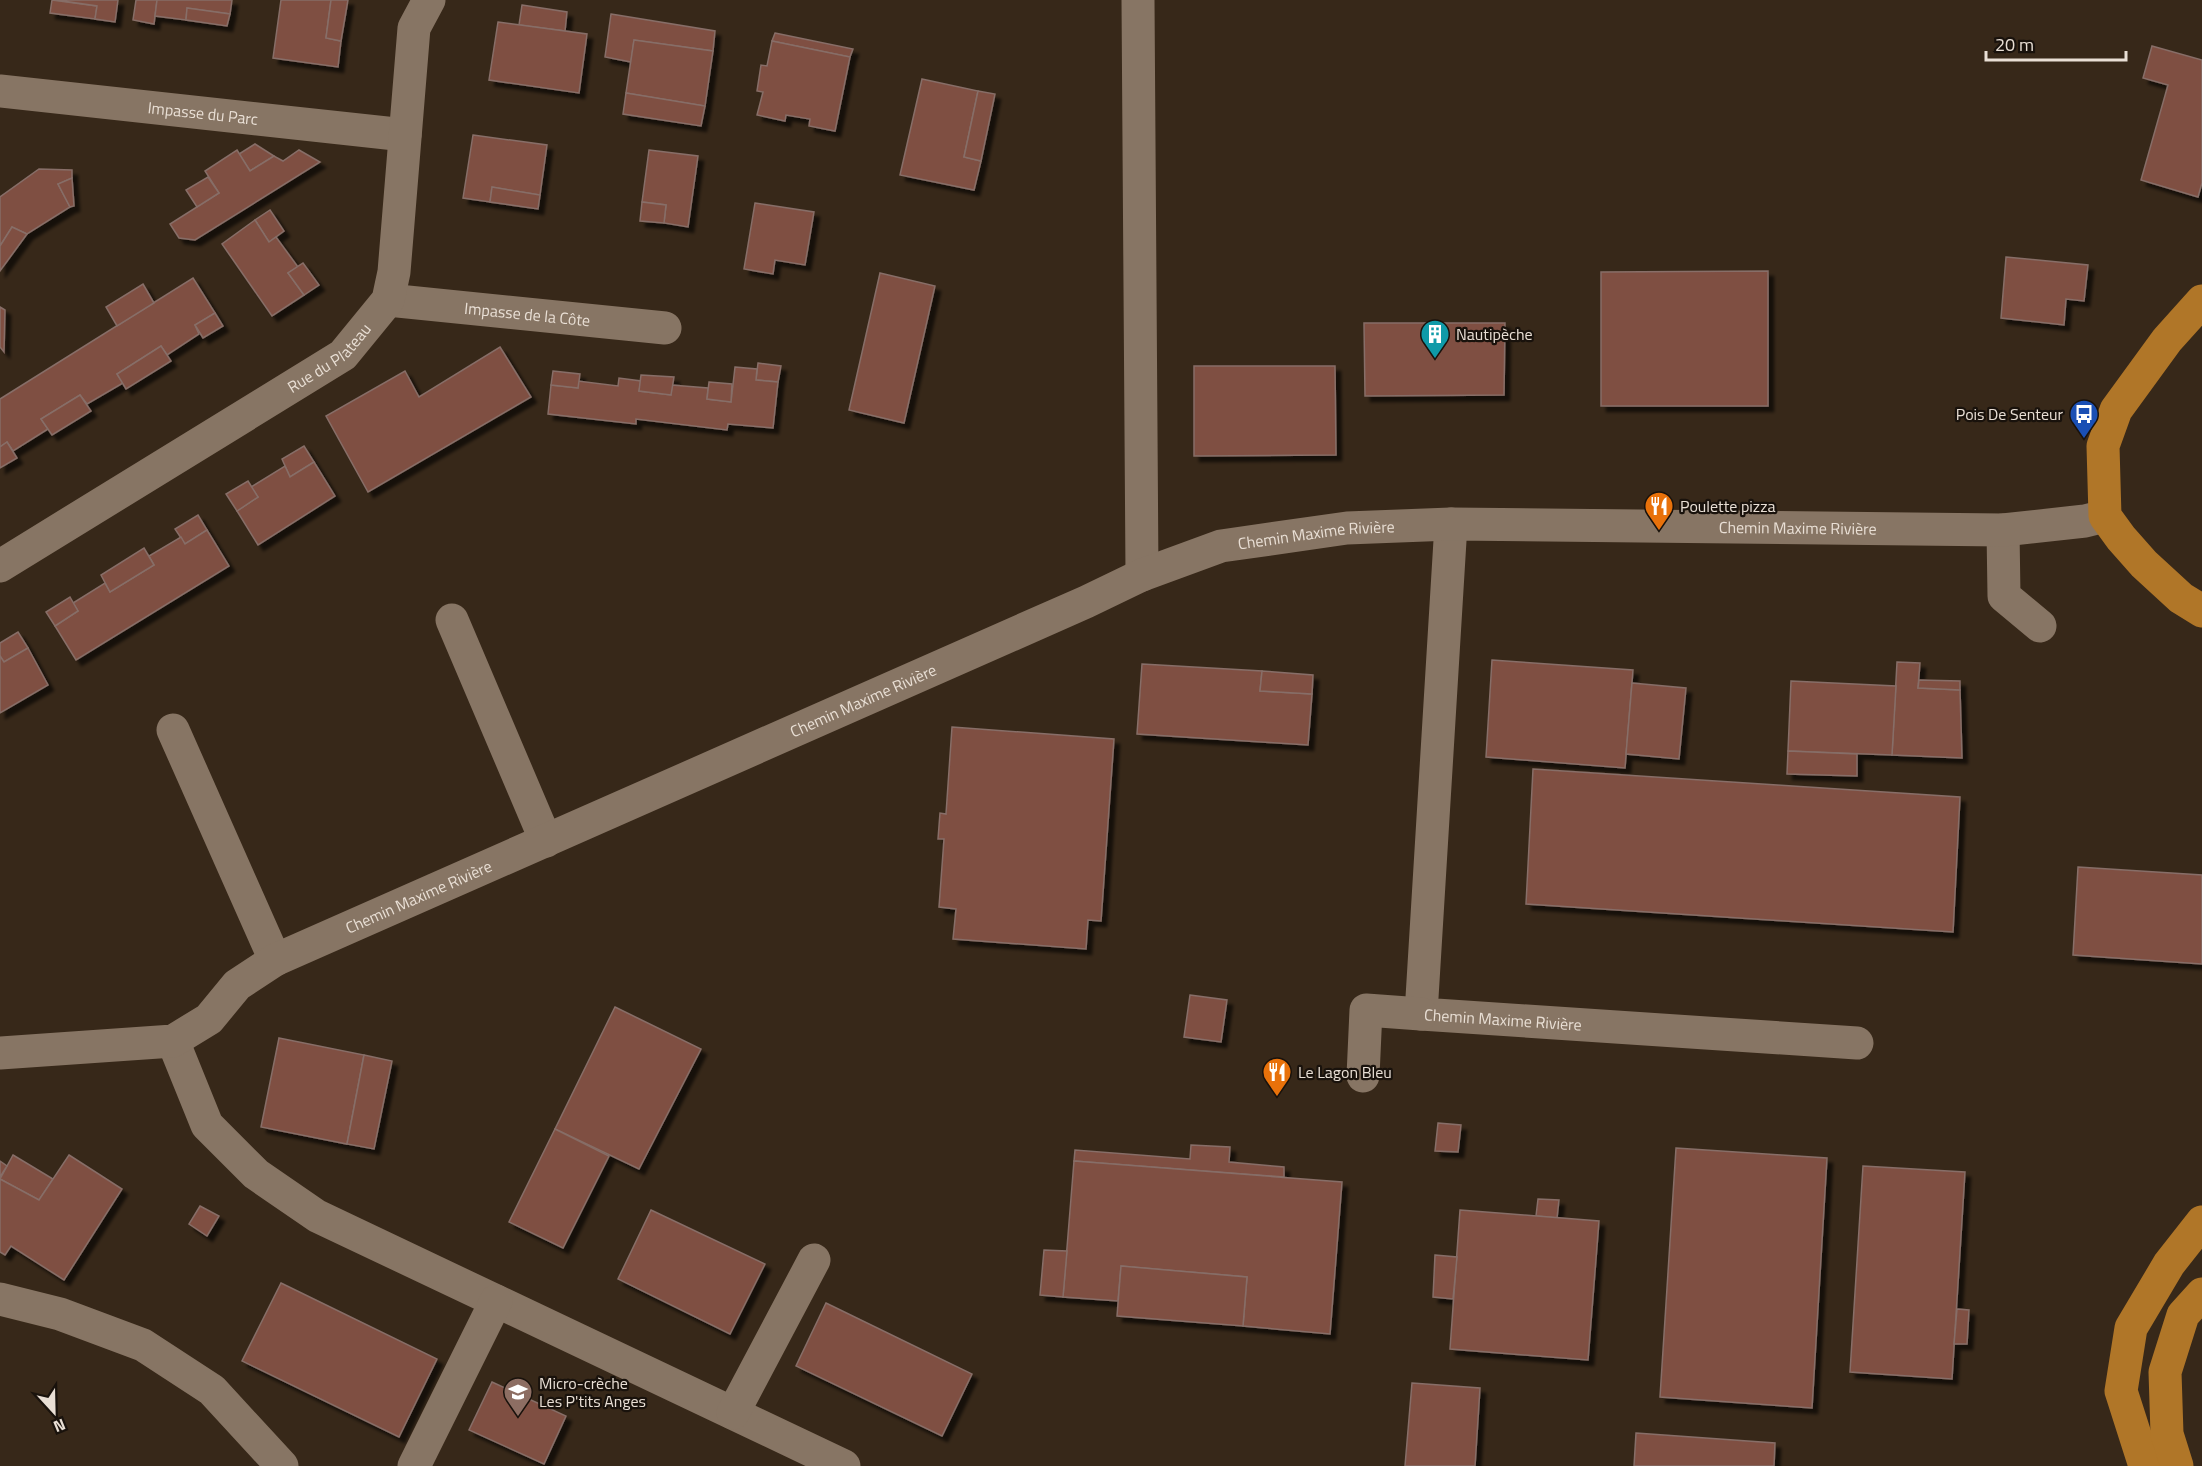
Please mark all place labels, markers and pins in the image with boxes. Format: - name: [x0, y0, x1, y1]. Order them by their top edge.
- building icon: Nautipèche: [1419, 318, 1451, 360]
- place label: Nautipèche: [1456, 322, 1533, 346]
- bus stop icon: Pois De Senteur: [2068, 398, 2100, 440]
- place label: Pois De Senteur: [1956, 402, 2063, 426]
- restaurant icon: Poulette pizza: [1643, 490, 1675, 532]
- place label: Poulette pizza: [1680, 494, 1775, 518]
- restaurant icon: Le Lagon Bleu: [1261, 1056, 1293, 1098]
- place label: Le Lagon Bleu: [1298, 1060, 1392, 1084]
- place label: Micro-crèche Les P'tits Anges: [539, 1371, 646, 1413]
- school or university icon: Micro-crèche Les P'tits Anges: [502, 1376, 534, 1418]

